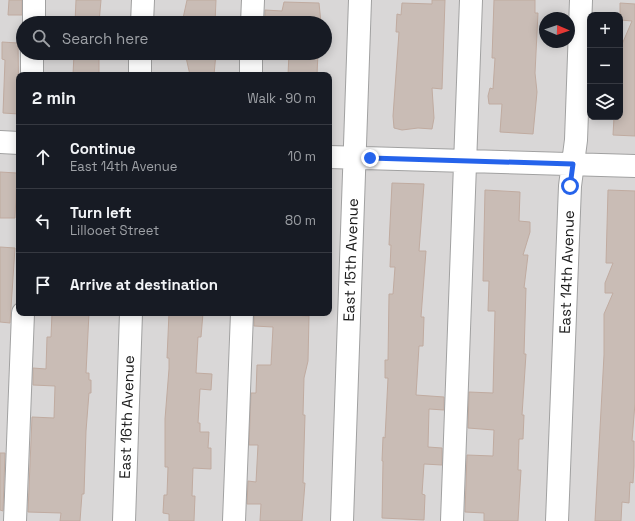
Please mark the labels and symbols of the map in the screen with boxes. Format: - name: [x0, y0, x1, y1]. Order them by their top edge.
- north arrow: [539, 12, 575, 48]
- route end: [361, 149, 379, 167]
- route start: [561, 177, 579, 195]
- street label: East 15th Avenue: [339, 198, 362, 322]
- street label: East 14th Avenue: [555, 210, 578, 334]
- street label: East 16th Avenue: [115, 355, 138, 479]

